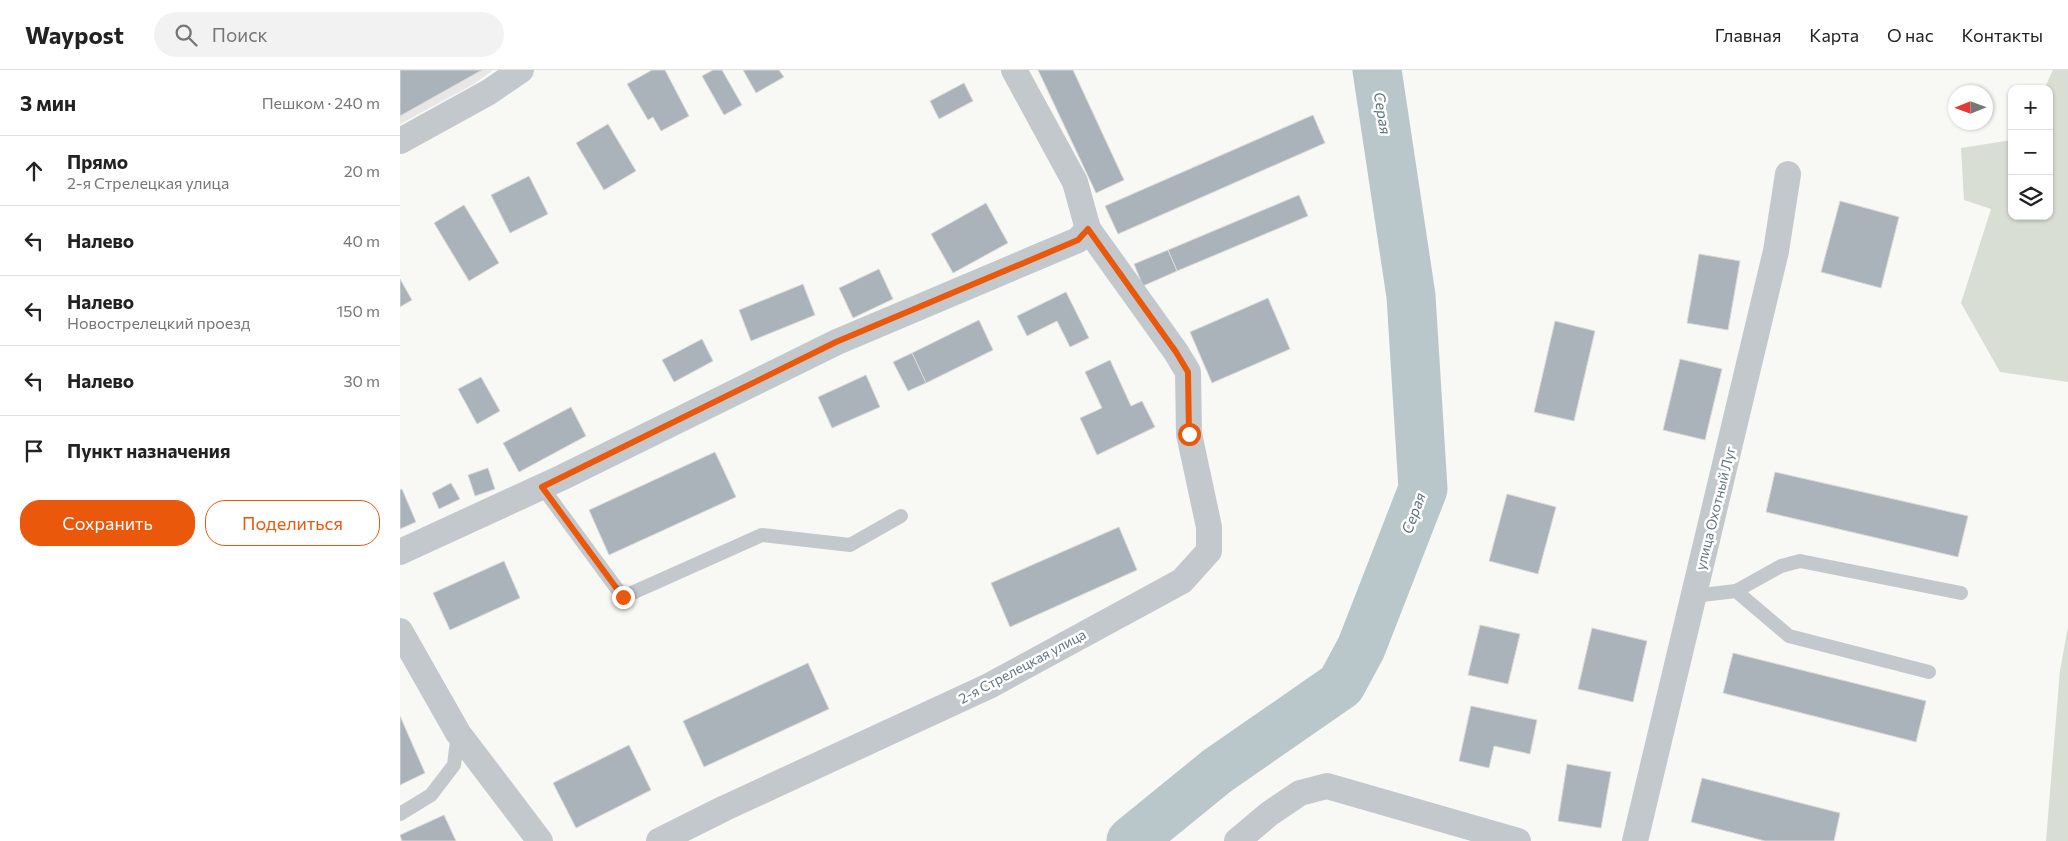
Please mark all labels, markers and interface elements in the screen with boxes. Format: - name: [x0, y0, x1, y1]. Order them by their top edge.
- search box: [154, 12, 504, 57]
- text: Waypost: [25, 20, 124, 49]
- icon: search: [172, 21, 200, 49]
- text: Поиск: [212, 23, 268, 46]
- text: Главная: [1715, 24, 1781, 46]
- text: Карта: [1809, 24, 1859, 46]
- text: О нас: [1887, 24, 1934, 46]
- text: Контакты: [1962, 24, 2043, 46]
- north arrow: [1948, 85, 1993, 130]
- map controls: [2008, 85, 2053, 220]
- button: +: [2008, 85, 2053, 130]
- text: 3 мин: [20, 90, 76, 115]
- water label: Серая: [1371, 91, 1395, 136]
- text: Пешком · 240 m: [262, 93, 380, 112]
- button: −: [2008, 130, 2053, 175]
- text: Прямо: [67, 150, 128, 173]
- icon: ahead: [20, 157, 48, 185]
- text: 20 m: [344, 161, 380, 180]
- text: 2-я Стрелецкая улица: [67, 173, 229, 192]
- button: layers: [2008, 175, 2053, 220]
- icon: left: [20, 227, 48, 255]
- text: Налево: [67, 229, 134, 252]
- text: 40 m: [343, 231, 380, 250]
- text: Налево: [67, 290, 134, 313]
- icon: left: [20, 297, 48, 325]
- text: 150 m: [337, 301, 380, 320]
- text: Новострелецкий проезд: [67, 313, 250, 332]
- icon: left: [20, 367, 48, 395]
- text: Налево: [67, 369, 134, 392]
- text: 30 m: [343, 371, 380, 390]
- route start: [1178, 423, 1201, 446]
- icon: arrive: [20, 437, 48, 465]
- text: Пункт назначения: [67, 439, 230, 462]
- street label: улица Охотный Луг: [1691, 444, 1739, 572]
- water label: Серая: [1397, 490, 1429, 536]
- button: Сохранить: [20, 500, 195, 546]
- button: Поделиться: [205, 500, 380, 546]
- route end: [612, 586, 635, 609]
- street label: 2-я Стрелецкая улица: [955, 625, 1089, 707]

